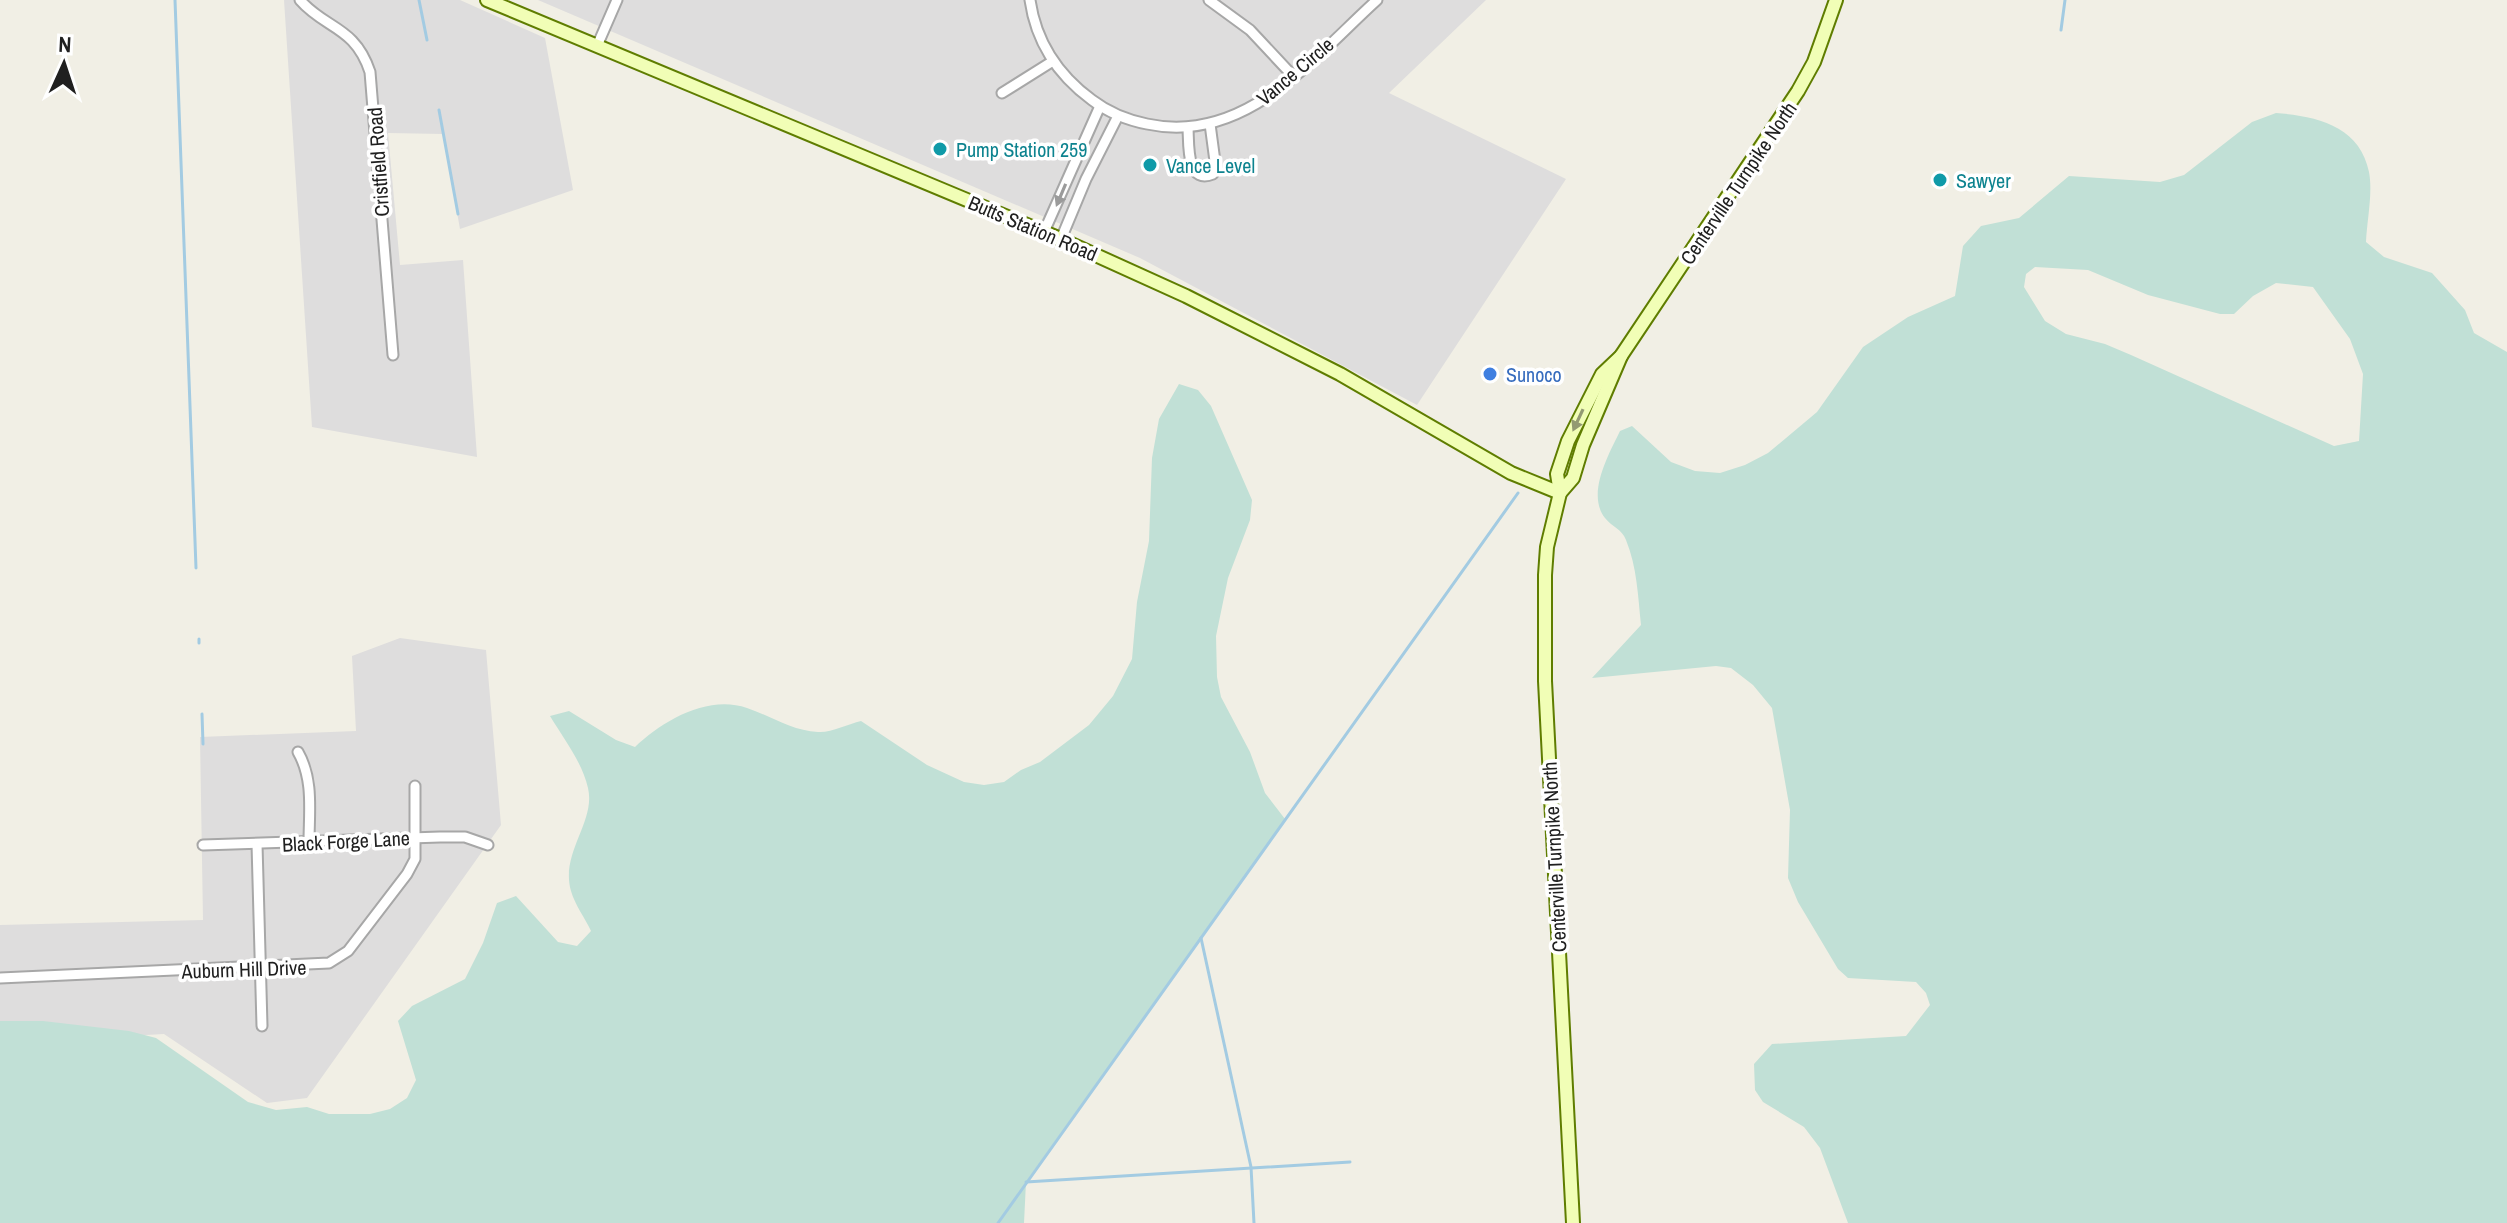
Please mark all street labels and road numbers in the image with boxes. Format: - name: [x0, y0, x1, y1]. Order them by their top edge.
- street label: Vance Circle: [1251, 31, 1339, 111]
- street label: Centerville Turnpike North: [1674, 96, 1802, 270]
- street label: Cristfield Road: [361, 106, 395, 218]
- street label: Butts Station Road: [964, 189, 1102, 267]
- street label: Centerville Turnpike North: [1536, 761, 1572, 953]
- street label: Black Forge Lane: [282, 824, 410, 858]
- street label: Auburn Hill Drive: [180, 953, 307, 985]

